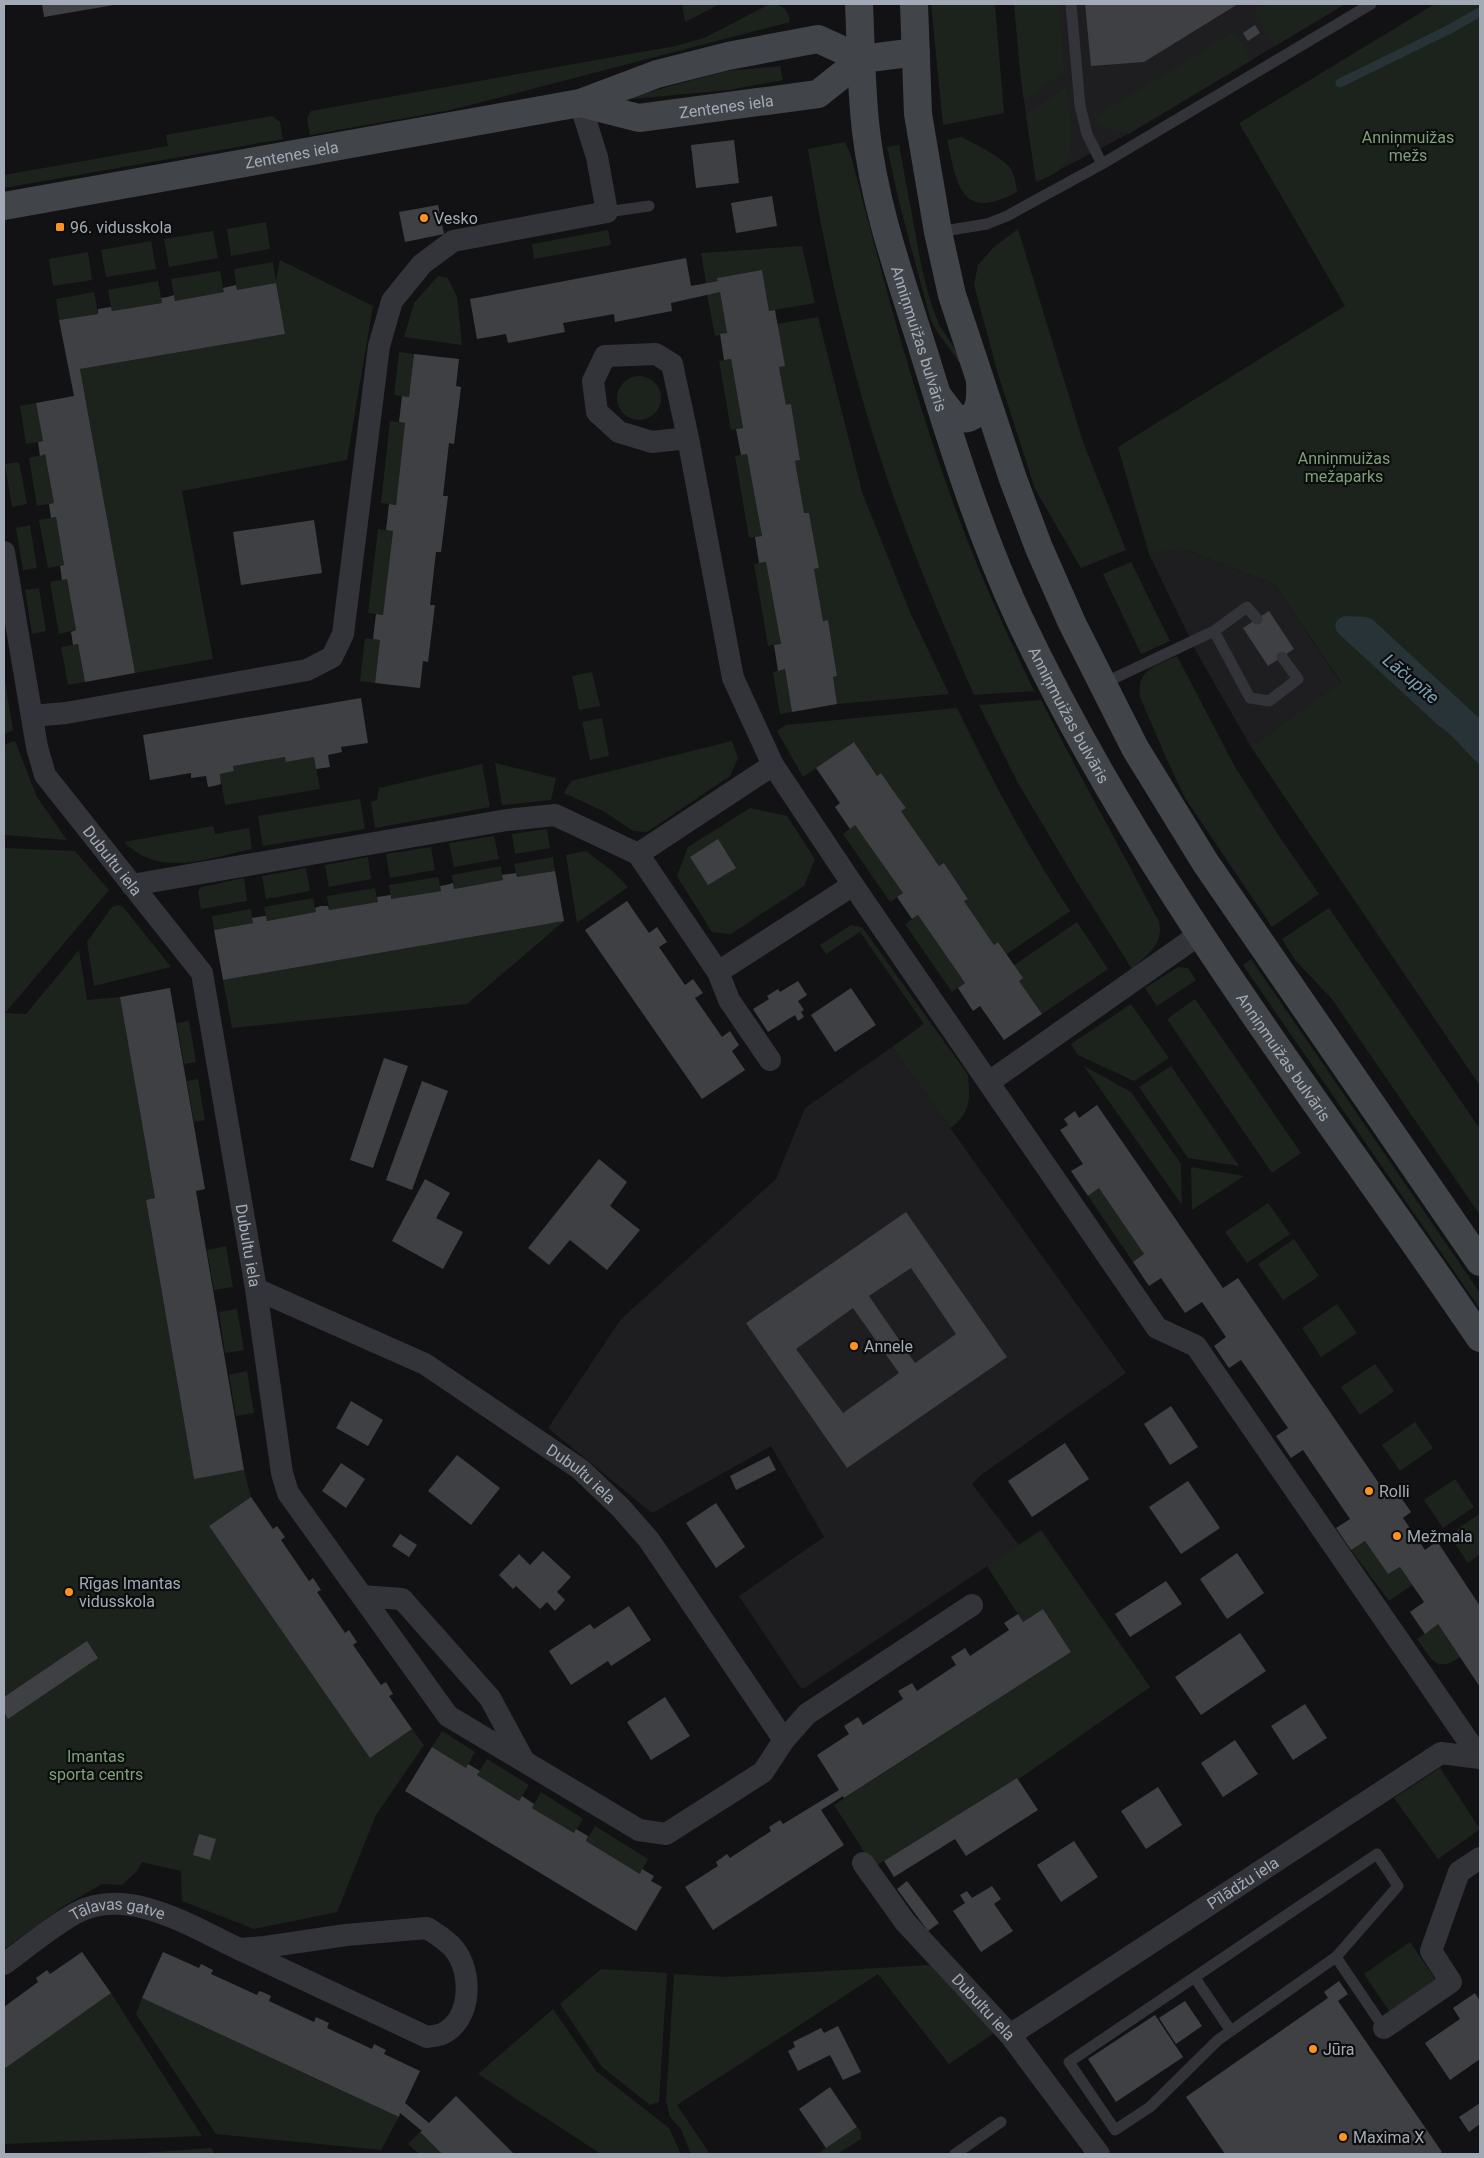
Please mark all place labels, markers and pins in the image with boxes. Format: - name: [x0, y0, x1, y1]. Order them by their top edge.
- place label: Vesko: [434, 209, 478, 228]
- marker: Vesko: [418, 212, 430, 224]
- place label: 96. vidusskola: [70, 218, 172, 237]
- marker: 96. vidusskola: [54, 221, 66, 233]
- place label: Annele: [864, 1337, 913, 1356]
- marker: Annele: [848, 1340, 860, 1352]
- place label: Rolli: [1379, 1482, 1410, 1501]
- marker: Rolli: [1363, 1485, 1375, 1497]
- place label: Mežmala: [1407, 1527, 1473, 1546]
- marker: Mežmala: [1391, 1530, 1403, 1542]
- place label: Rīgas Imantas vidusskola: [79, 1574, 181, 1611]
- marker: Rīgas Imantas vidusskola: [63, 1586, 75, 1598]
- place label: Jūra: [1323, 2040, 1354, 2059]
- marker: Jūra: [1307, 2043, 1319, 2055]
- place label: Maxima X: [1353, 2128, 1424, 2147]
- marker: Maxima X: [1337, 2131, 1349, 2143]

